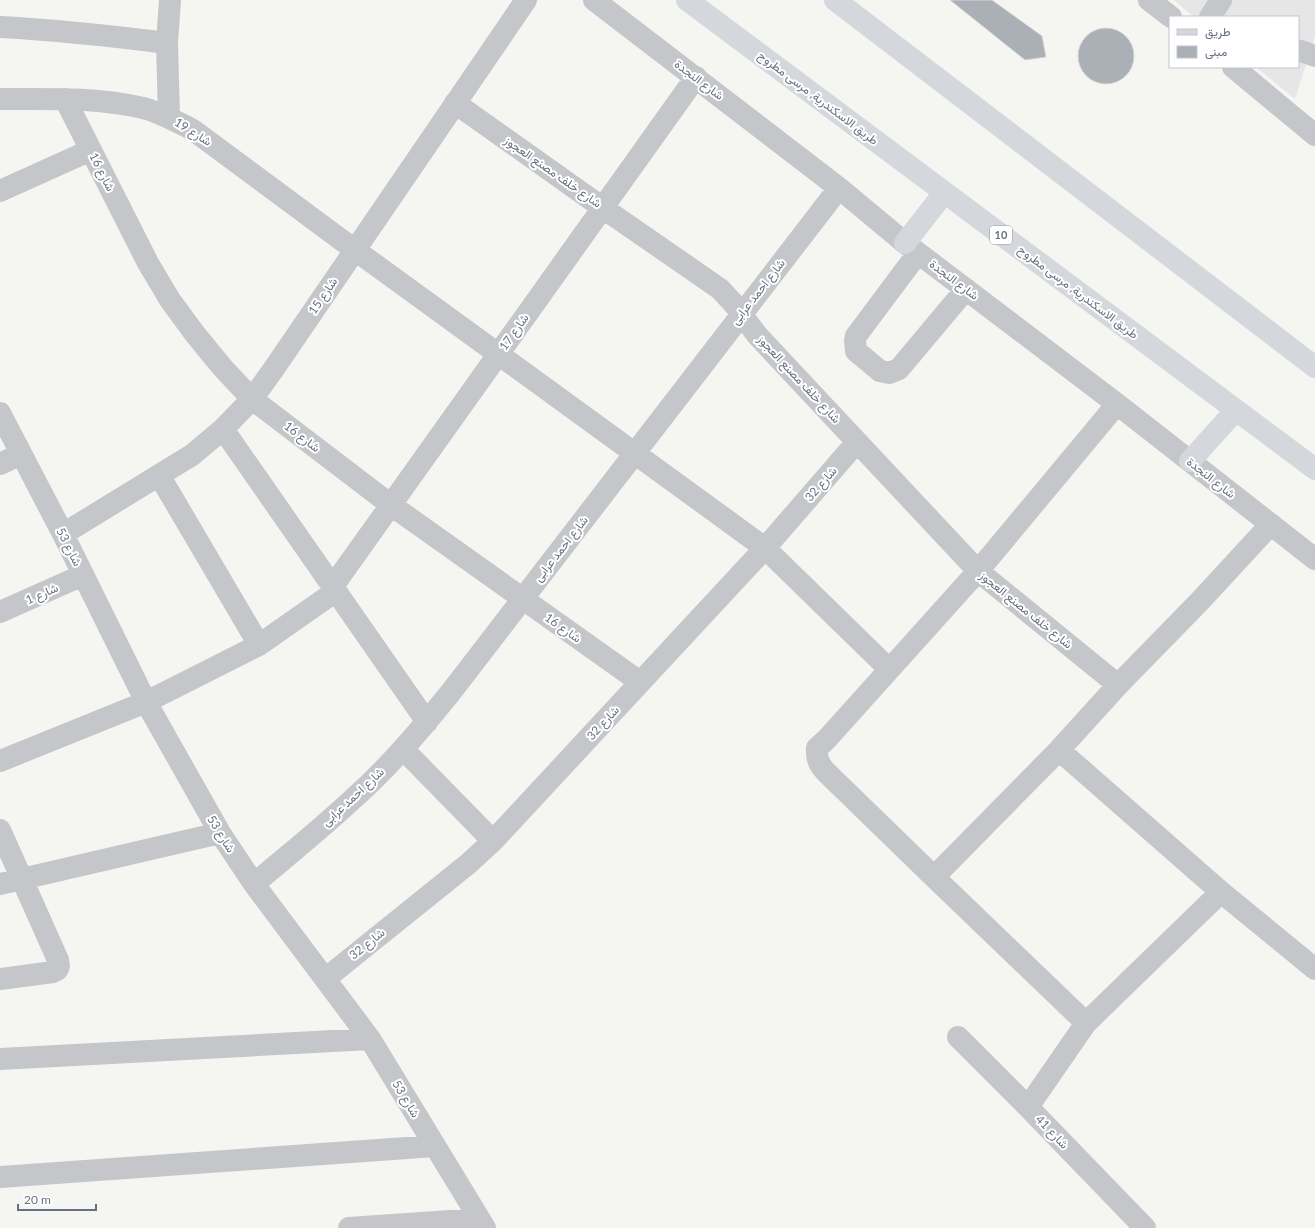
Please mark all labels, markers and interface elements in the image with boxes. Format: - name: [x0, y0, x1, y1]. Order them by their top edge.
- legend: [1169, 16, 1299, 68]
- text: طريق: [1205, 24, 1231, 40]
- text: مبنى: [1205, 44, 1227, 60]
- street label: طريق الاسكندرية, مرسى مطروح: [754, 47, 882, 149]
- street label: شارع النجدة: [671, 56, 727, 105]
- street label: شارع 19: [171, 114, 215, 151]
- street label: شارع خلف مصنع العجوز: [500, 132, 605, 212]
- street label: شارع 16: [85, 150, 118, 194]
- road number: 10: [990, 226, 1012, 244]
- street label: طريق الاسكندرية, مرسى مطروح: [1014, 241, 1142, 343]
- street label: شارع احمد عرابى: [727, 256, 790, 329]
- street label: شارع النجدة: [926, 256, 982, 305]
- street label: شارع 15: [305, 274, 342, 318]
- street label: شارع 17: [496, 311, 533, 354]
- street label: شارع خلف مصنع العجوز: [752, 331, 844, 427]
- street label: شارع 16: [280, 418, 323, 457]
- street label: شارع النجدة: [1183, 454, 1239, 503]
- street label: شارع 32: [801, 463, 841, 505]
- street label: شارع احمد عرابى: [530, 513, 593, 586]
- street label: شارع 53: [52, 525, 85, 569]
- street label: شارع خلف مصنع العجوز: [975, 567, 1076, 653]
- street label: شارع 1: [23, 580, 61, 609]
- street label: شارع 16: [541, 610, 584, 647]
- street label: شارع 32: [583, 702, 623, 744]
- street label: شارع احمد عرابى: [318, 764, 388, 831]
- street label: شارع 53: [202, 812, 239, 856]
- street label: شارع 32: [346, 925, 389, 964]
- street label: شارع 53: [388, 1077, 423, 1121]
- street label: شارع 41: [1031, 1112, 1072, 1153]
- scale bar: [18, 1186, 96, 1212]
- text: 20 m: [24, 1192, 51, 1207]

